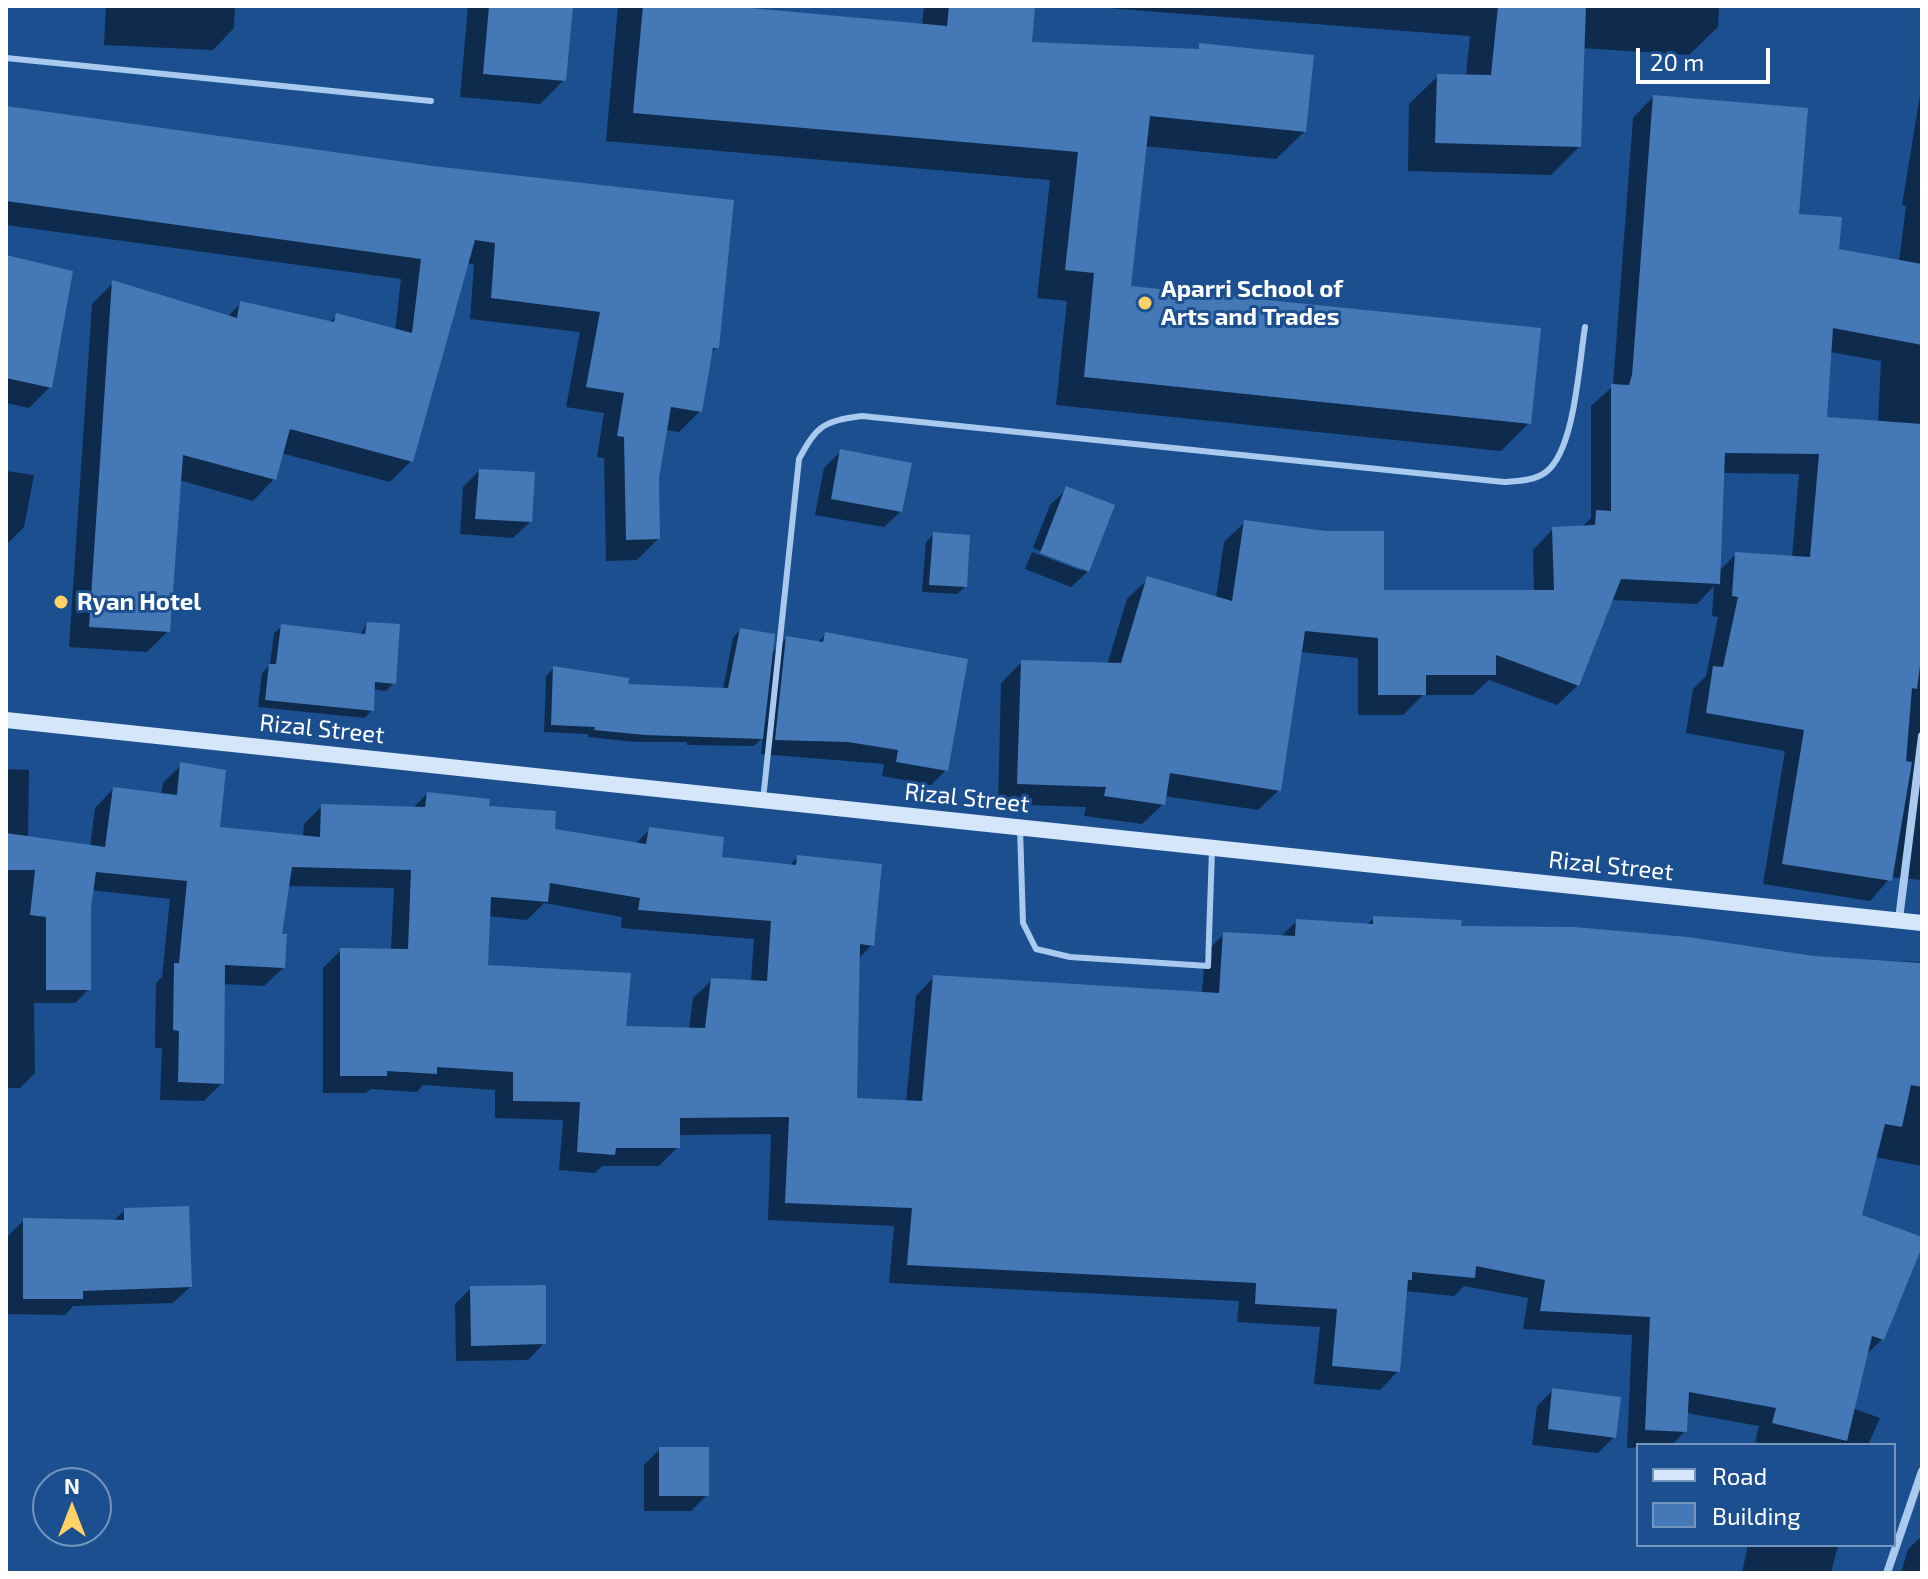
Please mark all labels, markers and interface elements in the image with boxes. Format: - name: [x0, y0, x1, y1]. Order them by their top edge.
- scale bar: [1640, 32, 1774, 82]
- text: 20 m: [1650, 47, 1704, 76]
- place label: Aparri School of Arts and Trades: [1161, 275, 1343, 331]
- marker: Aparri School of Arts and Trades: [1136, 294, 1154, 312]
- place label: Ryan Hotel: [77, 588, 201, 616]
- marker: Ryan Hotel: [52, 593, 70, 611]
- street label: Rizal Street: [258, 708, 386, 750]
- street label: Rizal Street: [903, 777, 1031, 819]
- street label: Rizal Street: [1547, 845, 1675, 887]
- legend: [1636, 1443, 1896, 1547]
- text: Road: [1712, 1461, 1767, 1490]
- north arrow: [32, 1467, 112, 1547]
- text: N: [64, 1472, 80, 1498]
- text: Building: [1712, 1501, 1801, 1530]

